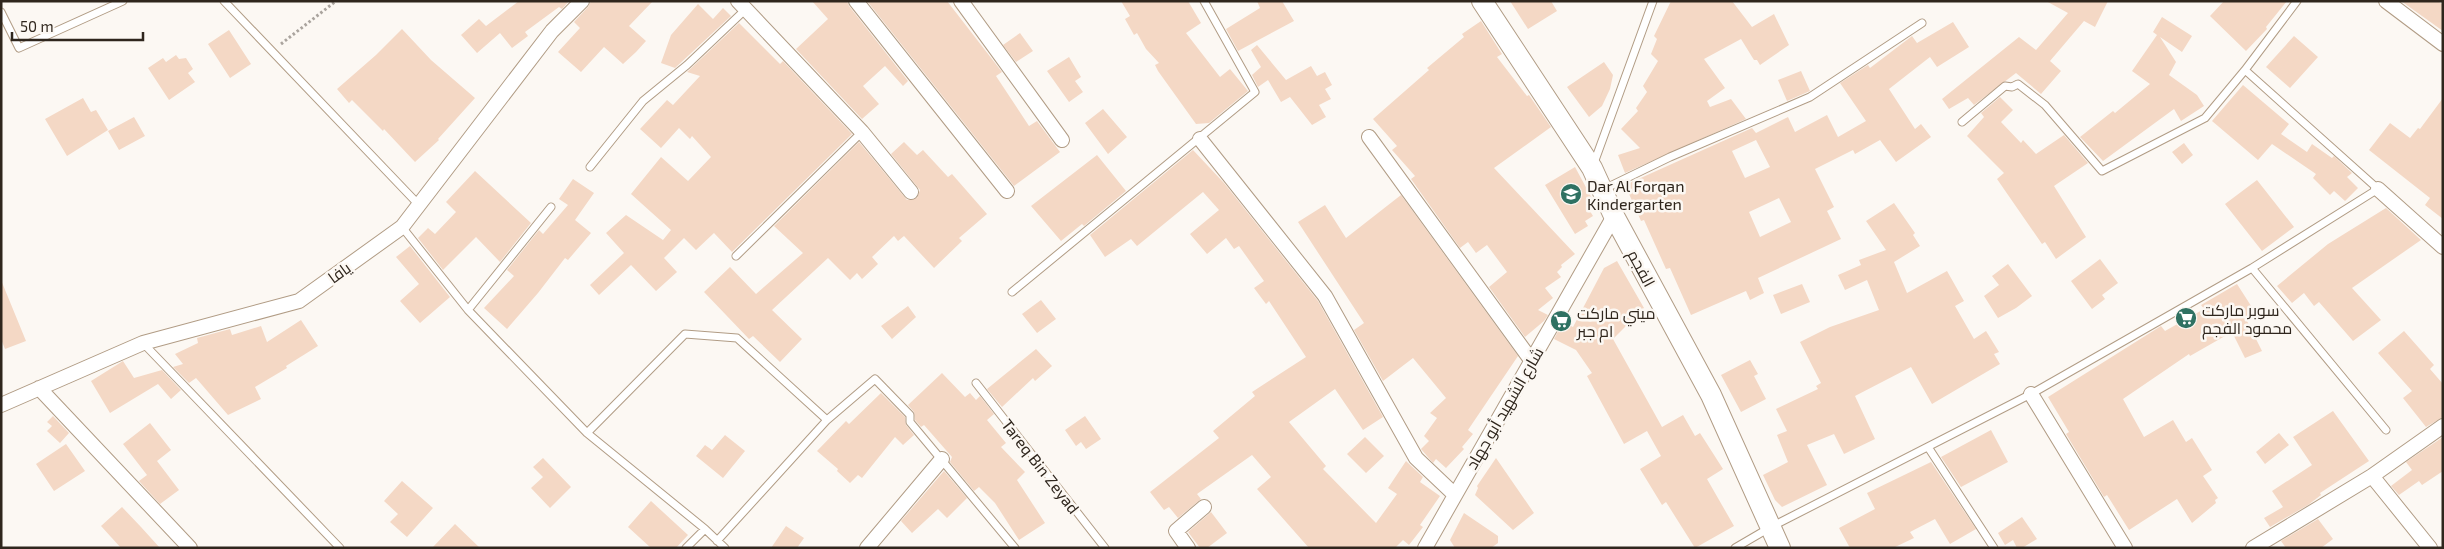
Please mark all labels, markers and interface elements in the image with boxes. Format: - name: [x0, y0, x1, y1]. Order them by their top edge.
- scale bar: [12, 10, 144, 42]
- text: 50 m: [20, 17, 54, 35]
- place label: Dar Al Forqan Kindergarten: [1587, 176, 1684, 213]
- school or university icon: Dar Al Forqan Kindergarten: [1559, 182, 1583, 206]
- street label: الفجم: [1622, 246, 1660, 291]
- street label: يافا: [324, 257, 355, 287]
- place label: سوبر ماركت محمود الفجم: [2202, 300, 2292, 340]
- place label: ميني ماركت ام جبر: [1576, 303, 1656, 343]
- supermarket icon: سوبر ماركت محمود الفجم: [2174, 306, 2198, 330]
- supermarket icon: ميني ماركت ام جبر: [1549, 309, 1573, 333]
- street label: شارع الشهيد أبو جهاد: [1461, 344, 1549, 474]
- street label: Tareq Bin Zeyad: [998, 415, 1084, 517]

